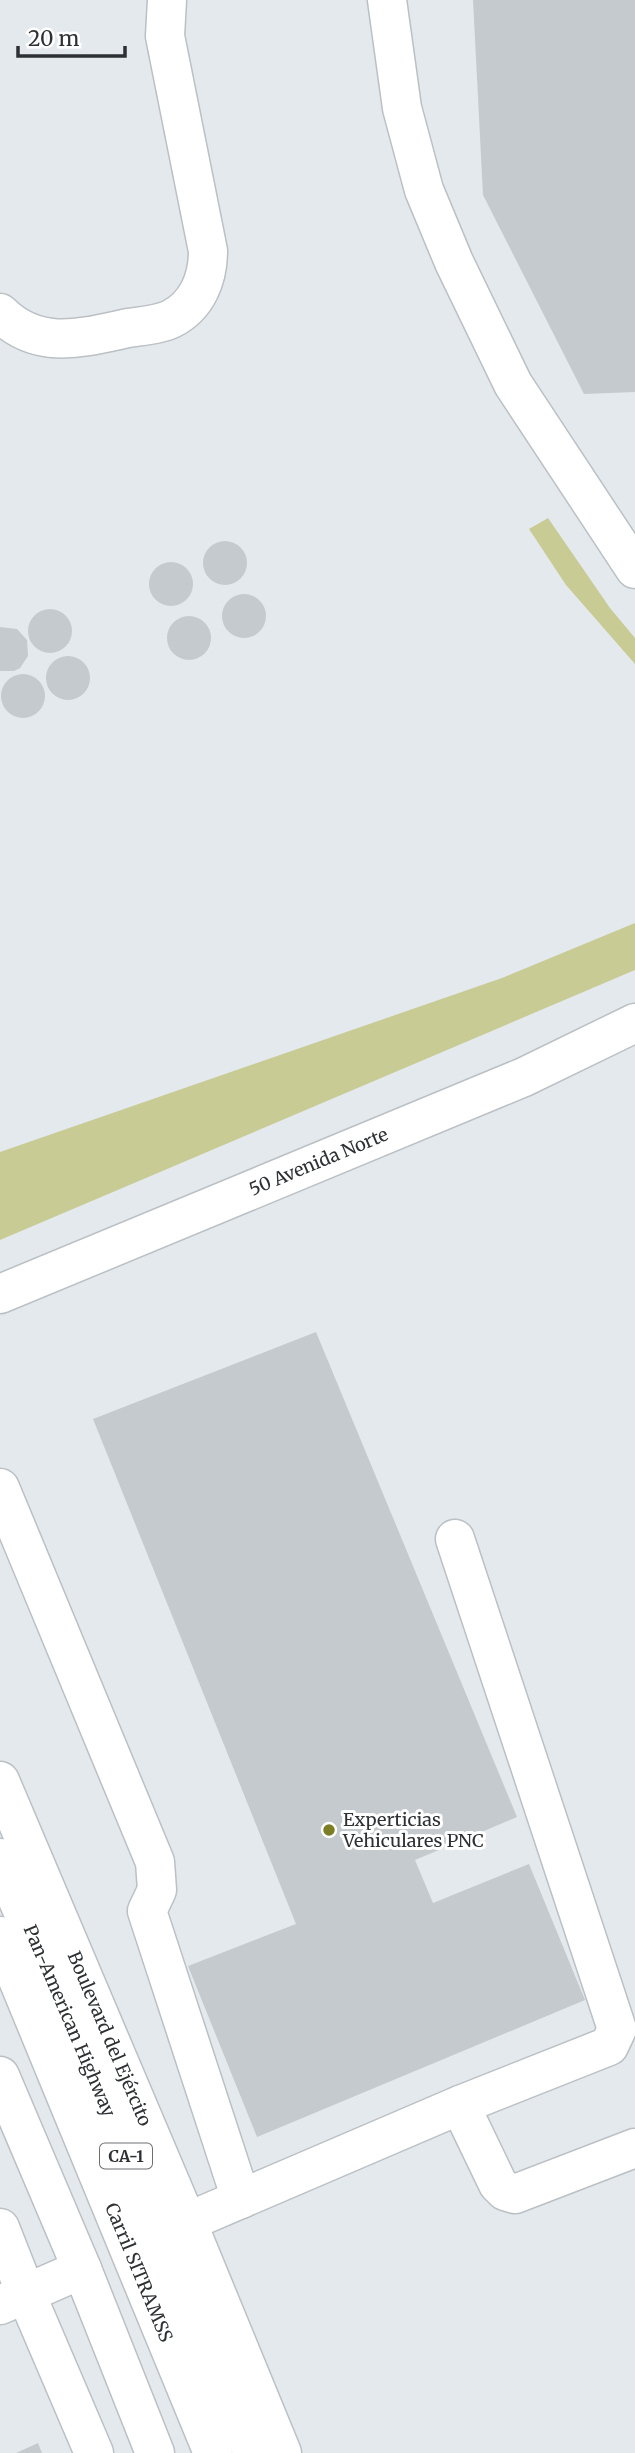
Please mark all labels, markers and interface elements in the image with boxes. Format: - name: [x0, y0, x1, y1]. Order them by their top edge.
- scale bar: [18, 14, 124, 58]
- text: 20 m: [28, 25, 80, 52]
- street label: 50 Avenida Norte: [246, 1123, 391, 1201]
- place label: Experticias Vehiculares PNC: [342, 1808, 484, 1852]
- marker: Experticias Vehiculares PNC: [321, 1822, 337, 1838]
- street label: Pan-American Highway: [19, 1921, 121, 2121]
- street label: Boulevard del Ejército: [63, 1948, 157, 2129]
- road number: CA-1: [100, 2144, 152, 2168]
- street label: Carril SITRAMSS: [100, 2199, 178, 2346]

